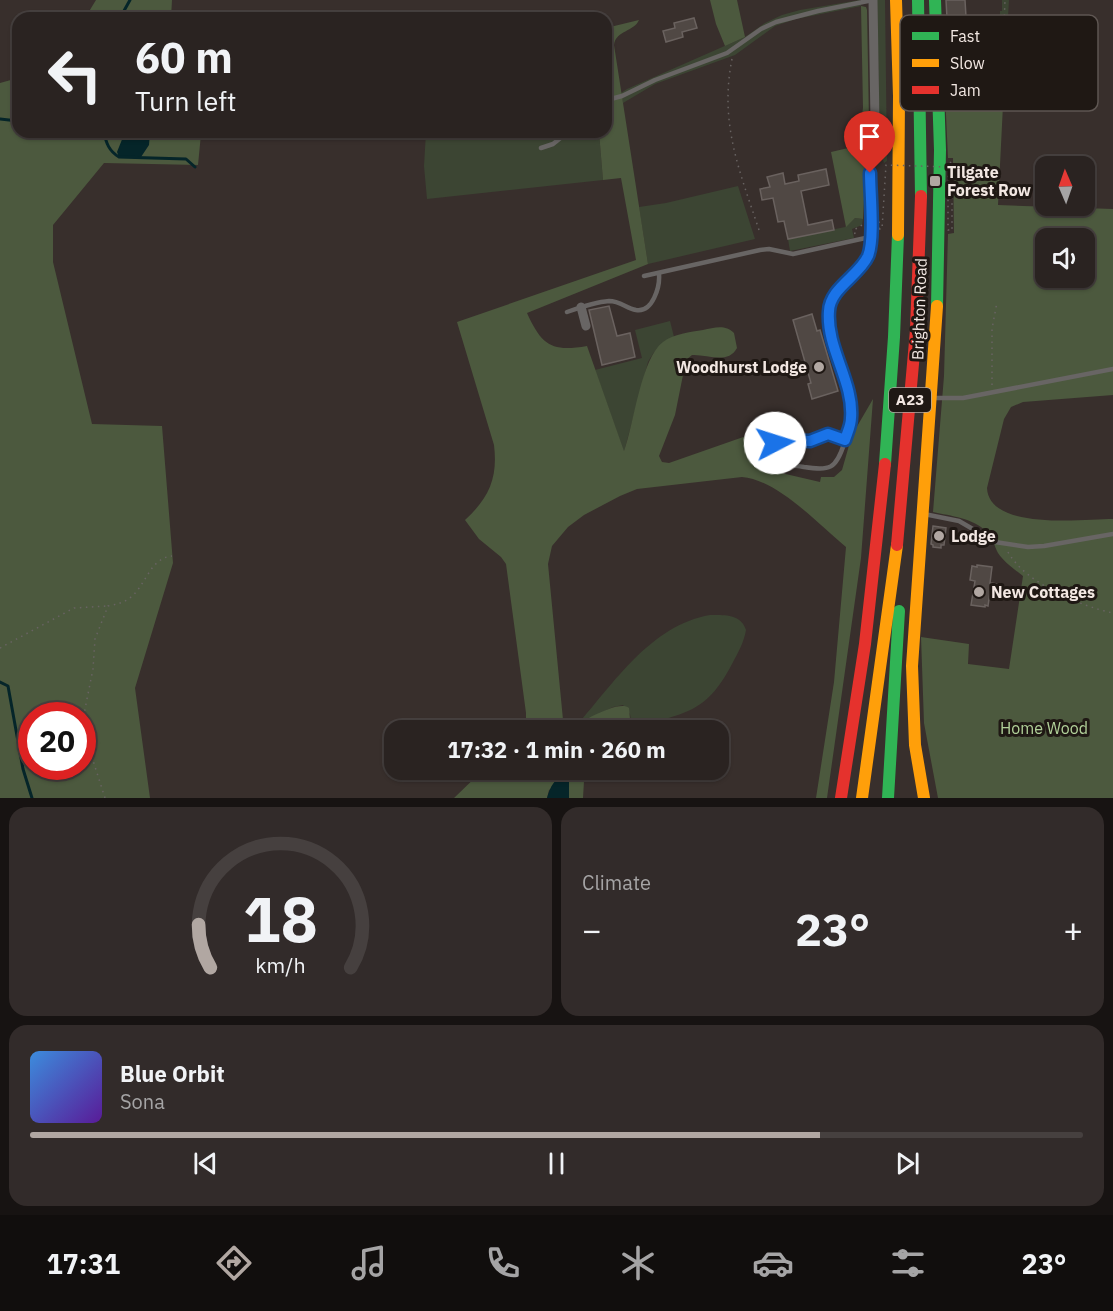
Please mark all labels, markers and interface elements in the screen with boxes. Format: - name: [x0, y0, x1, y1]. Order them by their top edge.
- legend: [900, 15, 1098, 111]
- text: Fast: [950, 26, 980, 46]
- text: 60 m: [135, 30, 233, 85]
- icon: left: [36, 36, 114, 114]
- text: Slow: [950, 53, 985, 73]
- text: Jam: [950, 80, 981, 100]
- text: Turn left: [135, 83, 236, 118]
- pin: [844, 111, 895, 173]
- icon: arrive: [853, 120, 886, 153]
- north arrow: [1035, 156, 1095, 216]
- map controls: [1035, 156, 1095, 288]
- place label: Tilgate Forest Row: [947, 162, 1031, 200]
- marker: Tilgate Forest Row: [928, 174, 942, 188]
- button: sound: [1035, 228, 1095, 288]
- street label: Brighton Road: [907, 258, 931, 360]
- place label: Woodhurst Lodge: [676, 357, 807, 377]
- marker: Woodhurst Lodge: [812, 360, 826, 374]
- road number: A23: [889, 388, 931, 412]
- position arrow: [743, 411, 807, 475]
- place label: Lodge: [951, 526, 996, 546]
- marker: Lodge: [932, 529, 946, 543]
- place label: New Cottages: [991, 582, 1095, 602]
- marker: New Cottages: [972, 585, 986, 599]
- speed limit sign: 20: [18, 702, 96, 780]
- park label: Home Wood: [1000, 718, 1088, 738]
- text: 17:32 · 1 min · 260 m: [447, 735, 666, 764]
- text: Climate: [582, 869, 651, 896]
- text: 18: [243, 878, 318, 959]
- text: 23°: [795, 900, 870, 958]
- text: −: [582, 908, 602, 951]
- text: +: [1063, 908, 1083, 951]
- text: km/h: [255, 952, 306, 980]
- text: Blue Orbit: [120, 1059, 225, 1088]
- text: Sona: [120, 1088, 165, 1115]
- icon: previous: [189, 1147, 222, 1180]
- icon: pause: [540, 1147, 573, 1180]
- icon: next: [891, 1147, 924, 1180]
- icon: directions: [213, 1242, 255, 1284]
- icon: music: [348, 1242, 390, 1284]
- icon: phone: [482, 1242, 524, 1284]
- icon: climate: [617, 1242, 659, 1284]
- icon: car: [752, 1242, 794, 1284]
- icon: filters: [887, 1242, 929, 1284]
- text: 17:31: [46, 1246, 120, 1281]
- text: 23°: [1021, 1246, 1067, 1281]

